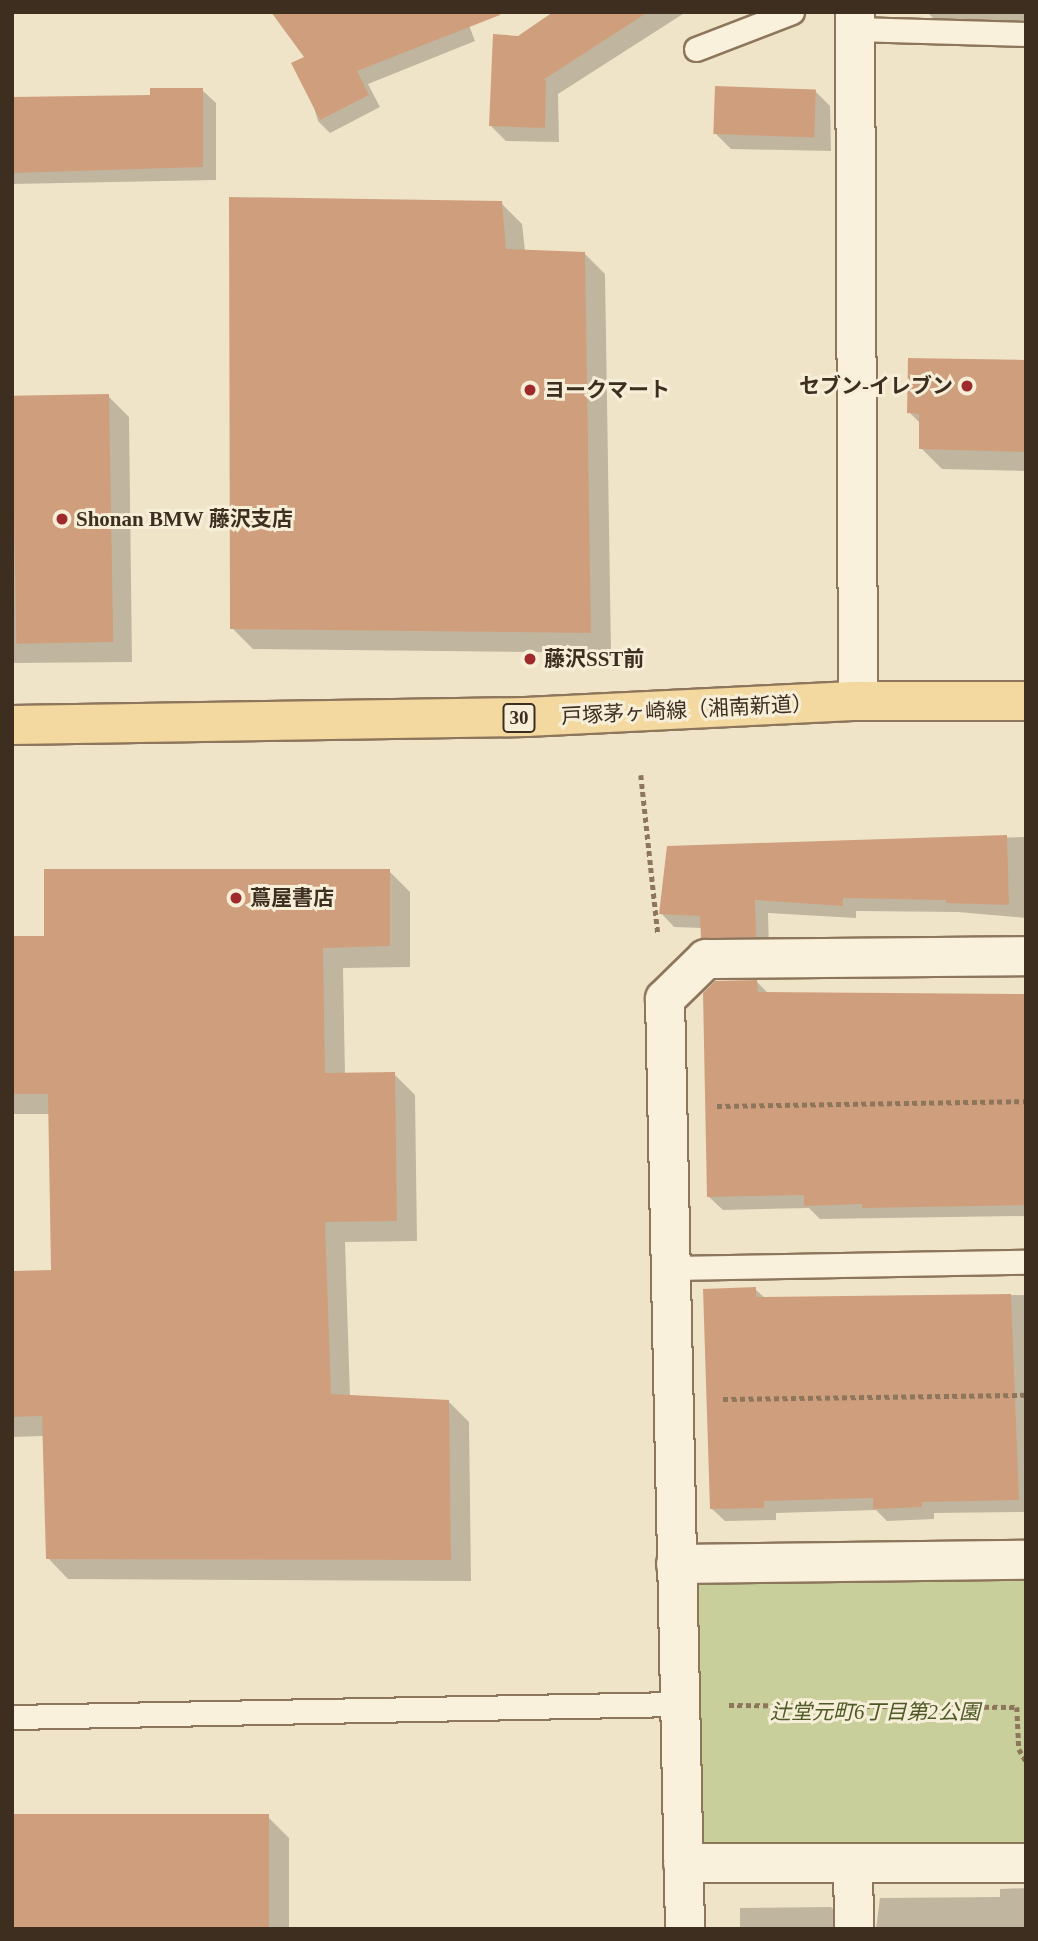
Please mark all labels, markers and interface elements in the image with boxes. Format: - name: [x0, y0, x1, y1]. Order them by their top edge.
- place label: セブン-イレブン: [799, 373, 953, 399]
- place label: ヨークマート: [544, 377, 670, 403]
- marker: セブン-イレブン: [959, 378, 975, 394]
- marker: ヨークマート: [522, 382, 538, 398]
- place label: Shonan BMW 藤沢支店: [76, 506, 293, 532]
- marker: Shonan BMW 藤沢支店: [54, 511, 70, 527]
- place label: 藤沢SST前: [544, 646, 644, 672]
- marker: 藤沢SST前: [522, 651, 538, 667]
- street label: 戸塚茅ヶ崎線（湘南新道）: [561, 691, 813, 729]
- road number: 30: [502, 702, 536, 734]
- place label: 蔦屋書店: [250, 885, 334, 911]
- marker: 蔦屋書店: [228, 890, 244, 906]
- park label: 辻堂元町6丁目第2公園: [770, 1699, 980, 1725]

